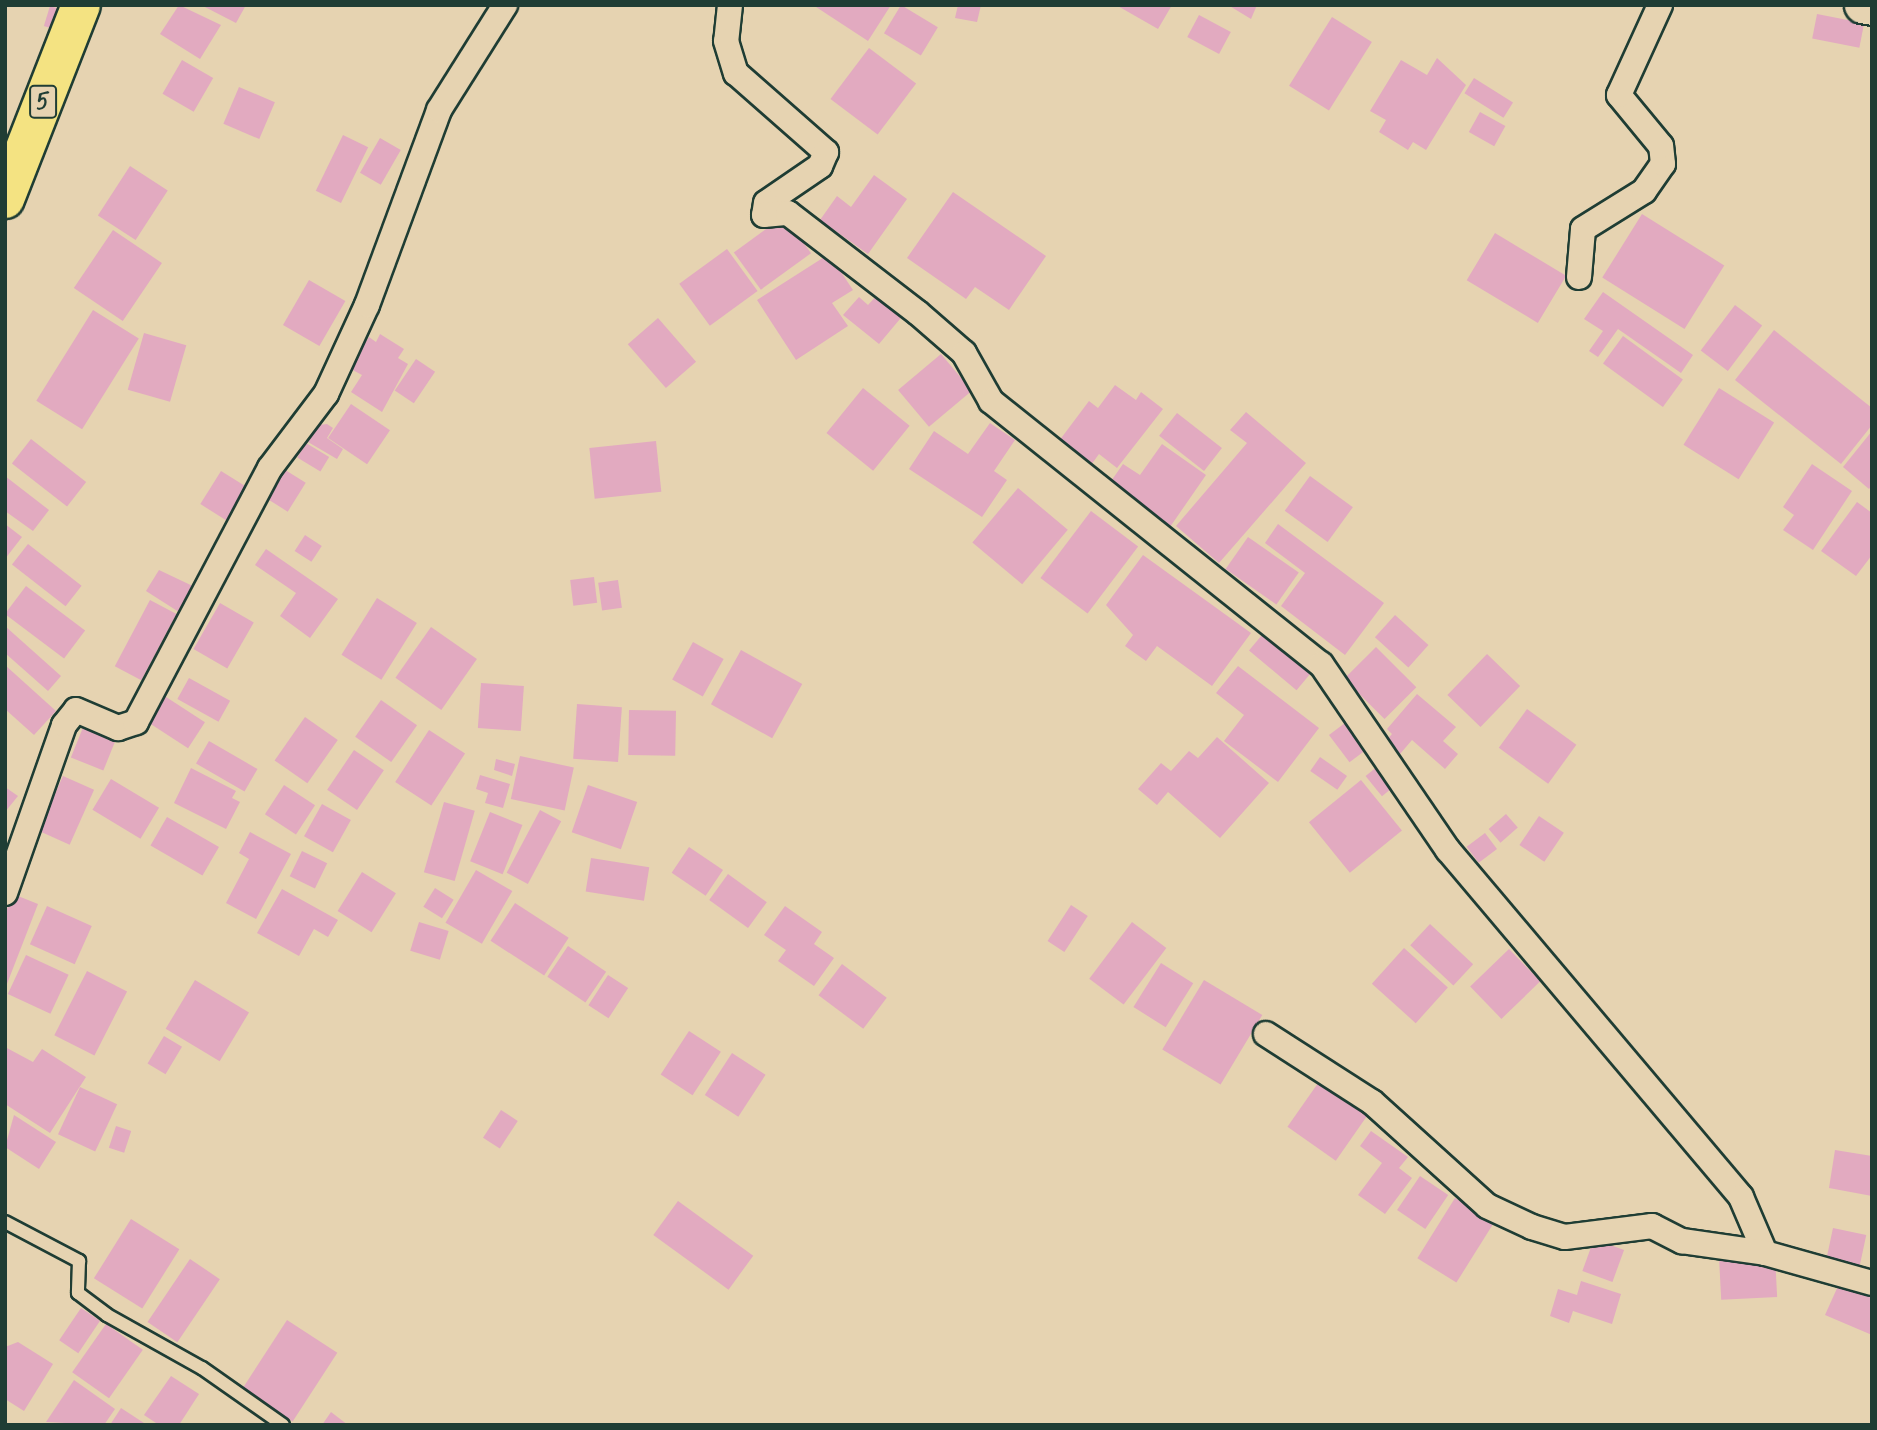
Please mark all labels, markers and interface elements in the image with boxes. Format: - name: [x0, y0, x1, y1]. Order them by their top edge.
- road number: 5: [29, 82, 57, 122]

